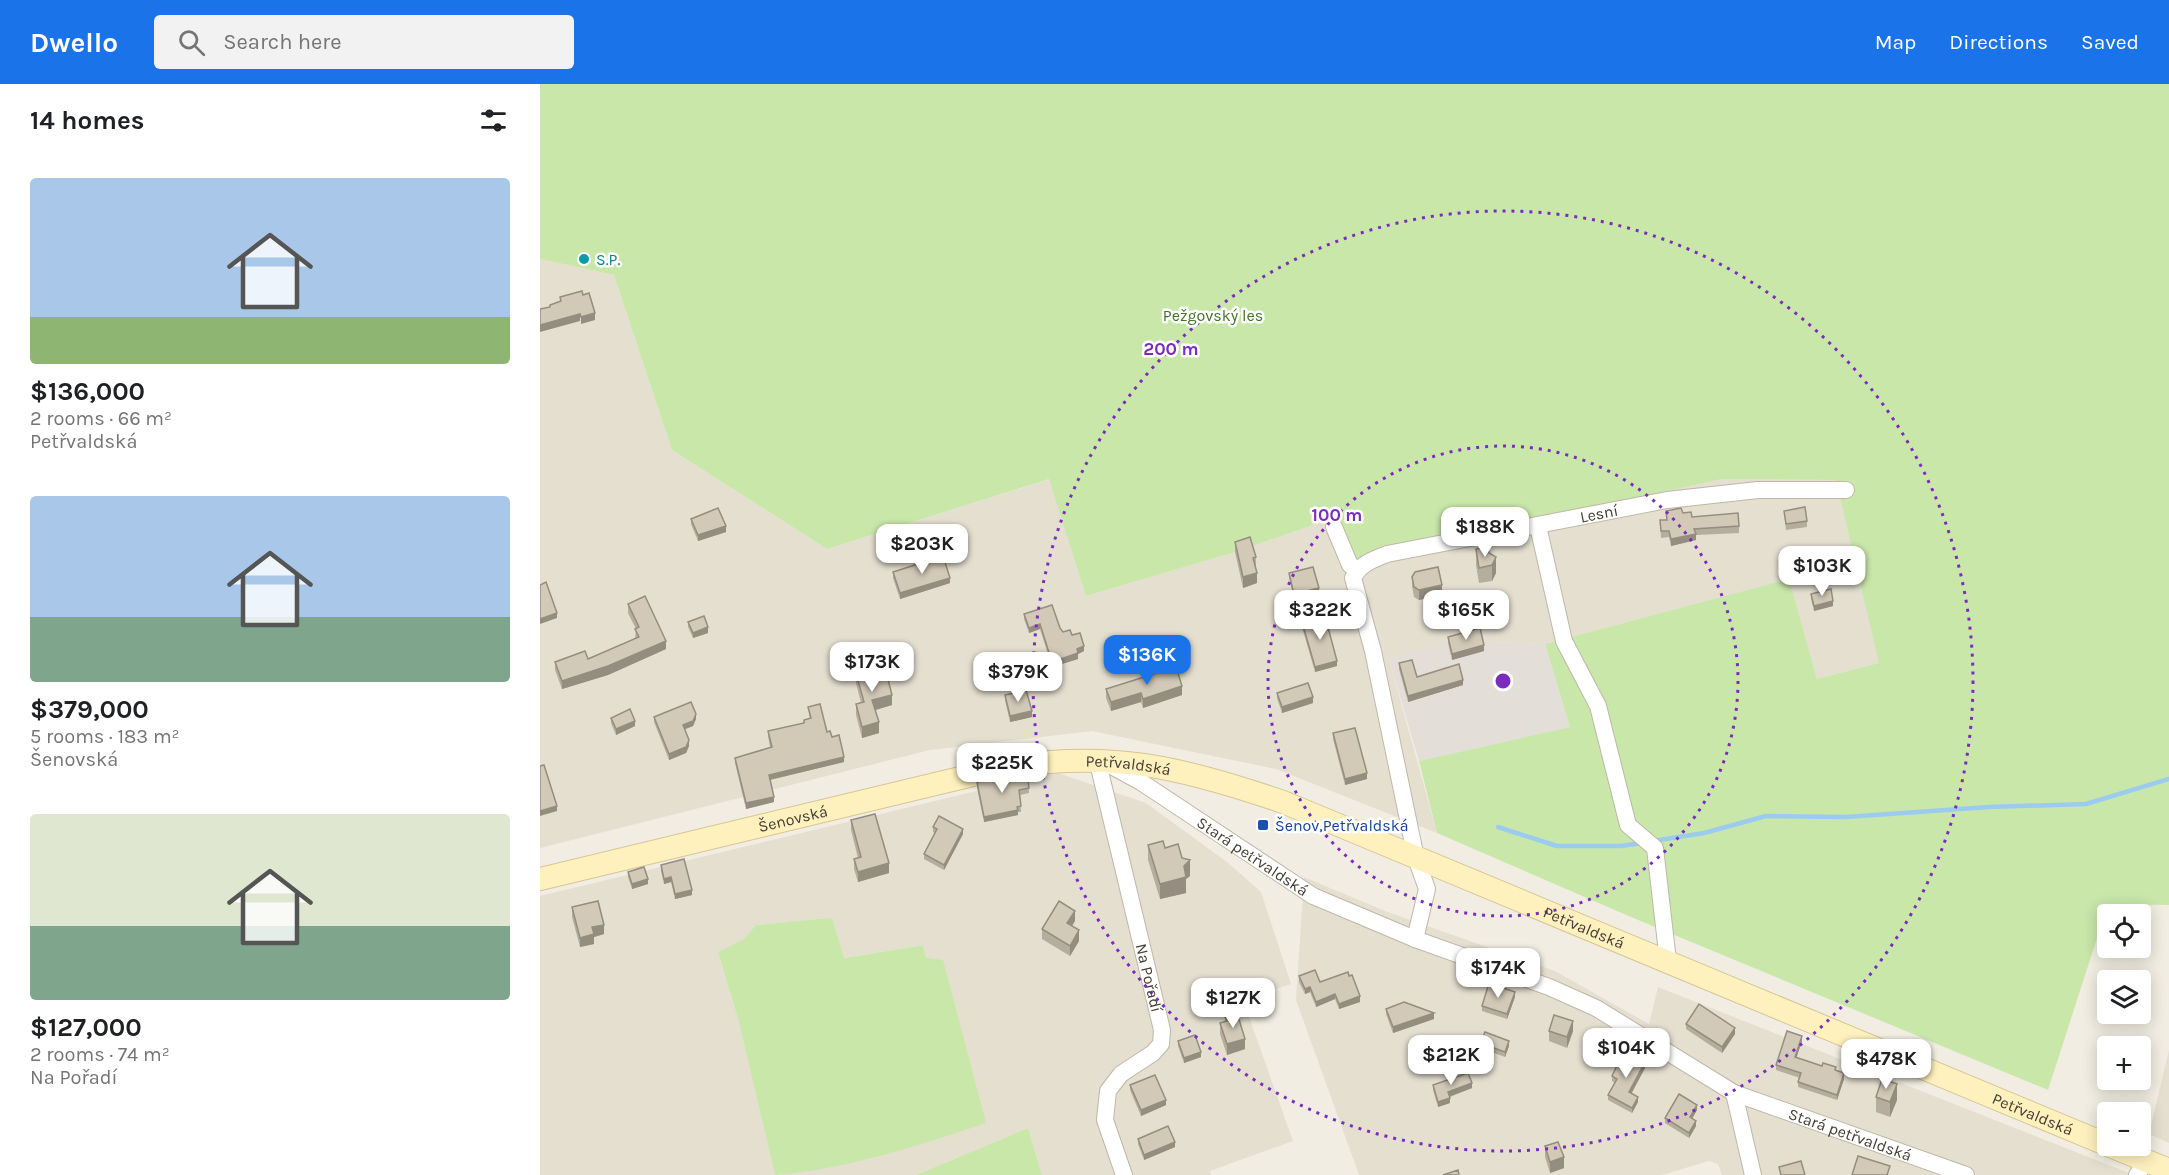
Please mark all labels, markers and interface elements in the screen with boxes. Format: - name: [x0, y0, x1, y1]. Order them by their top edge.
- search box: [154, 15, 574, 69]
- text: Dwello: [30, 26, 118, 59]
- icon: search: [175, 26, 208, 59]
- text: Search here: [223, 29, 342, 55]
- text: Map: [1875, 30, 1916, 54]
- text: Directions: [1949, 30, 2048, 54]
- text: Saved: [2081, 30, 2139, 54]
- icon: filters: [477, 104, 510, 137]
- text: 14 homes: [30, 105, 144, 136]
- icon: home: [216, 217, 324, 325]
- place label: S.P.: [596, 250, 620, 269]
- marker: S.P.: [577, 252, 591, 266]
- park label: Pežgovský les: [1163, 306, 1263, 325]
- text: 200 m: [1143, 338, 1199, 360]
- text: $136,000: [30, 376, 145, 407]
- text: 2 rooms · 66 m²: [30, 407, 172, 430]
- text: Petřvaldská: [30, 430, 137, 453]
- street label: Lesní: [1578, 501, 1620, 527]
- text: 100 m: [1312, 504, 1362, 526]
- pin: $188K: [1443, 507, 1527, 558]
- text: $188K: [1455, 515, 1515, 538]
- pin: $203K: [880, 524, 964, 575]
- text: $203K: [890, 532, 954, 555]
- icon: home: [216, 535, 324, 643]
- pin: $103K: [1780, 546, 1864, 597]
- text: $103K: [1792, 554, 1852, 577]
- pin: $322K: [1278, 590, 1362, 641]
- pin: $165K: [1424, 590, 1508, 641]
- text: $322K: [1288, 598, 1352, 621]
- text: $165K: [1437, 598, 1495, 621]
- pin: $136K: [1105, 635, 1189, 686]
- pin: $173K: [830, 642, 914, 693]
- text: $136K: [1118, 643, 1176, 666]
- text: $173K: [844, 650, 900, 673]
- pin: $379K: [976, 652, 1060, 703]
- text: $379K: [987, 660, 1049, 683]
- centre of rings: [1493, 671, 1513, 691]
- text: $379,000: [30, 694, 149, 725]
- text: 5 rooms · 183 m²: [30, 725, 180, 748]
- pin: $225K: [960, 743, 1044, 794]
- text: Šenovská: [30, 748, 118, 771]
- text: $225K: [971, 751, 1033, 774]
- street label: Petřvaldská: [1085, 751, 1172, 779]
- street label: Šenovská: [756, 801, 829, 836]
- street label: Stará petřvaldská: [1193, 813, 1312, 900]
- place label: Šenov,Petřvaldská: [1275, 816, 1409, 835]
- marker: Šenov,Petřvaldská: [1256, 818, 1270, 832]
- icon: home: [216, 853, 324, 961]
- street label: Petřvaldská: [1541, 902, 1627, 953]
- map controls: [2097, 904, 2151, 1156]
- button: locate: [2097, 904, 2151, 958]
- street label: Na Pořadí: [1132, 942, 1166, 1014]
- pin: $174K: [1456, 948, 1540, 999]
- text: $174K: [1470, 956, 1526, 979]
- button: layers: [2097, 970, 2151, 1024]
- pin: $127K: [1191, 978, 1275, 1029]
- text: $127K: [1205, 986, 1261, 1009]
- text: $127,000: [30, 1012, 142, 1043]
- pin: $104K: [1584, 1028, 1668, 1079]
- pin: $212K: [1409, 1035, 1493, 1086]
- text: $104K: [1597, 1036, 1655, 1059]
- button: +: [2097, 1036, 2151, 1090]
- pin: $478K: [1844, 1039, 1928, 1090]
- text: 2 rooms · 74 m²: [30, 1043, 170, 1066]
- text: $212K: [1422, 1043, 1480, 1066]
- text: $478K: [1855, 1047, 1917, 1070]
- text: Na Pořadí: [30, 1066, 118, 1089]
- street label: Petřvaldská: [1989, 1089, 2076, 1140]
- button: −: [2097, 1102, 2151, 1156]
- street label: Stará petřvaldská: [1786, 1104, 1914, 1165]

